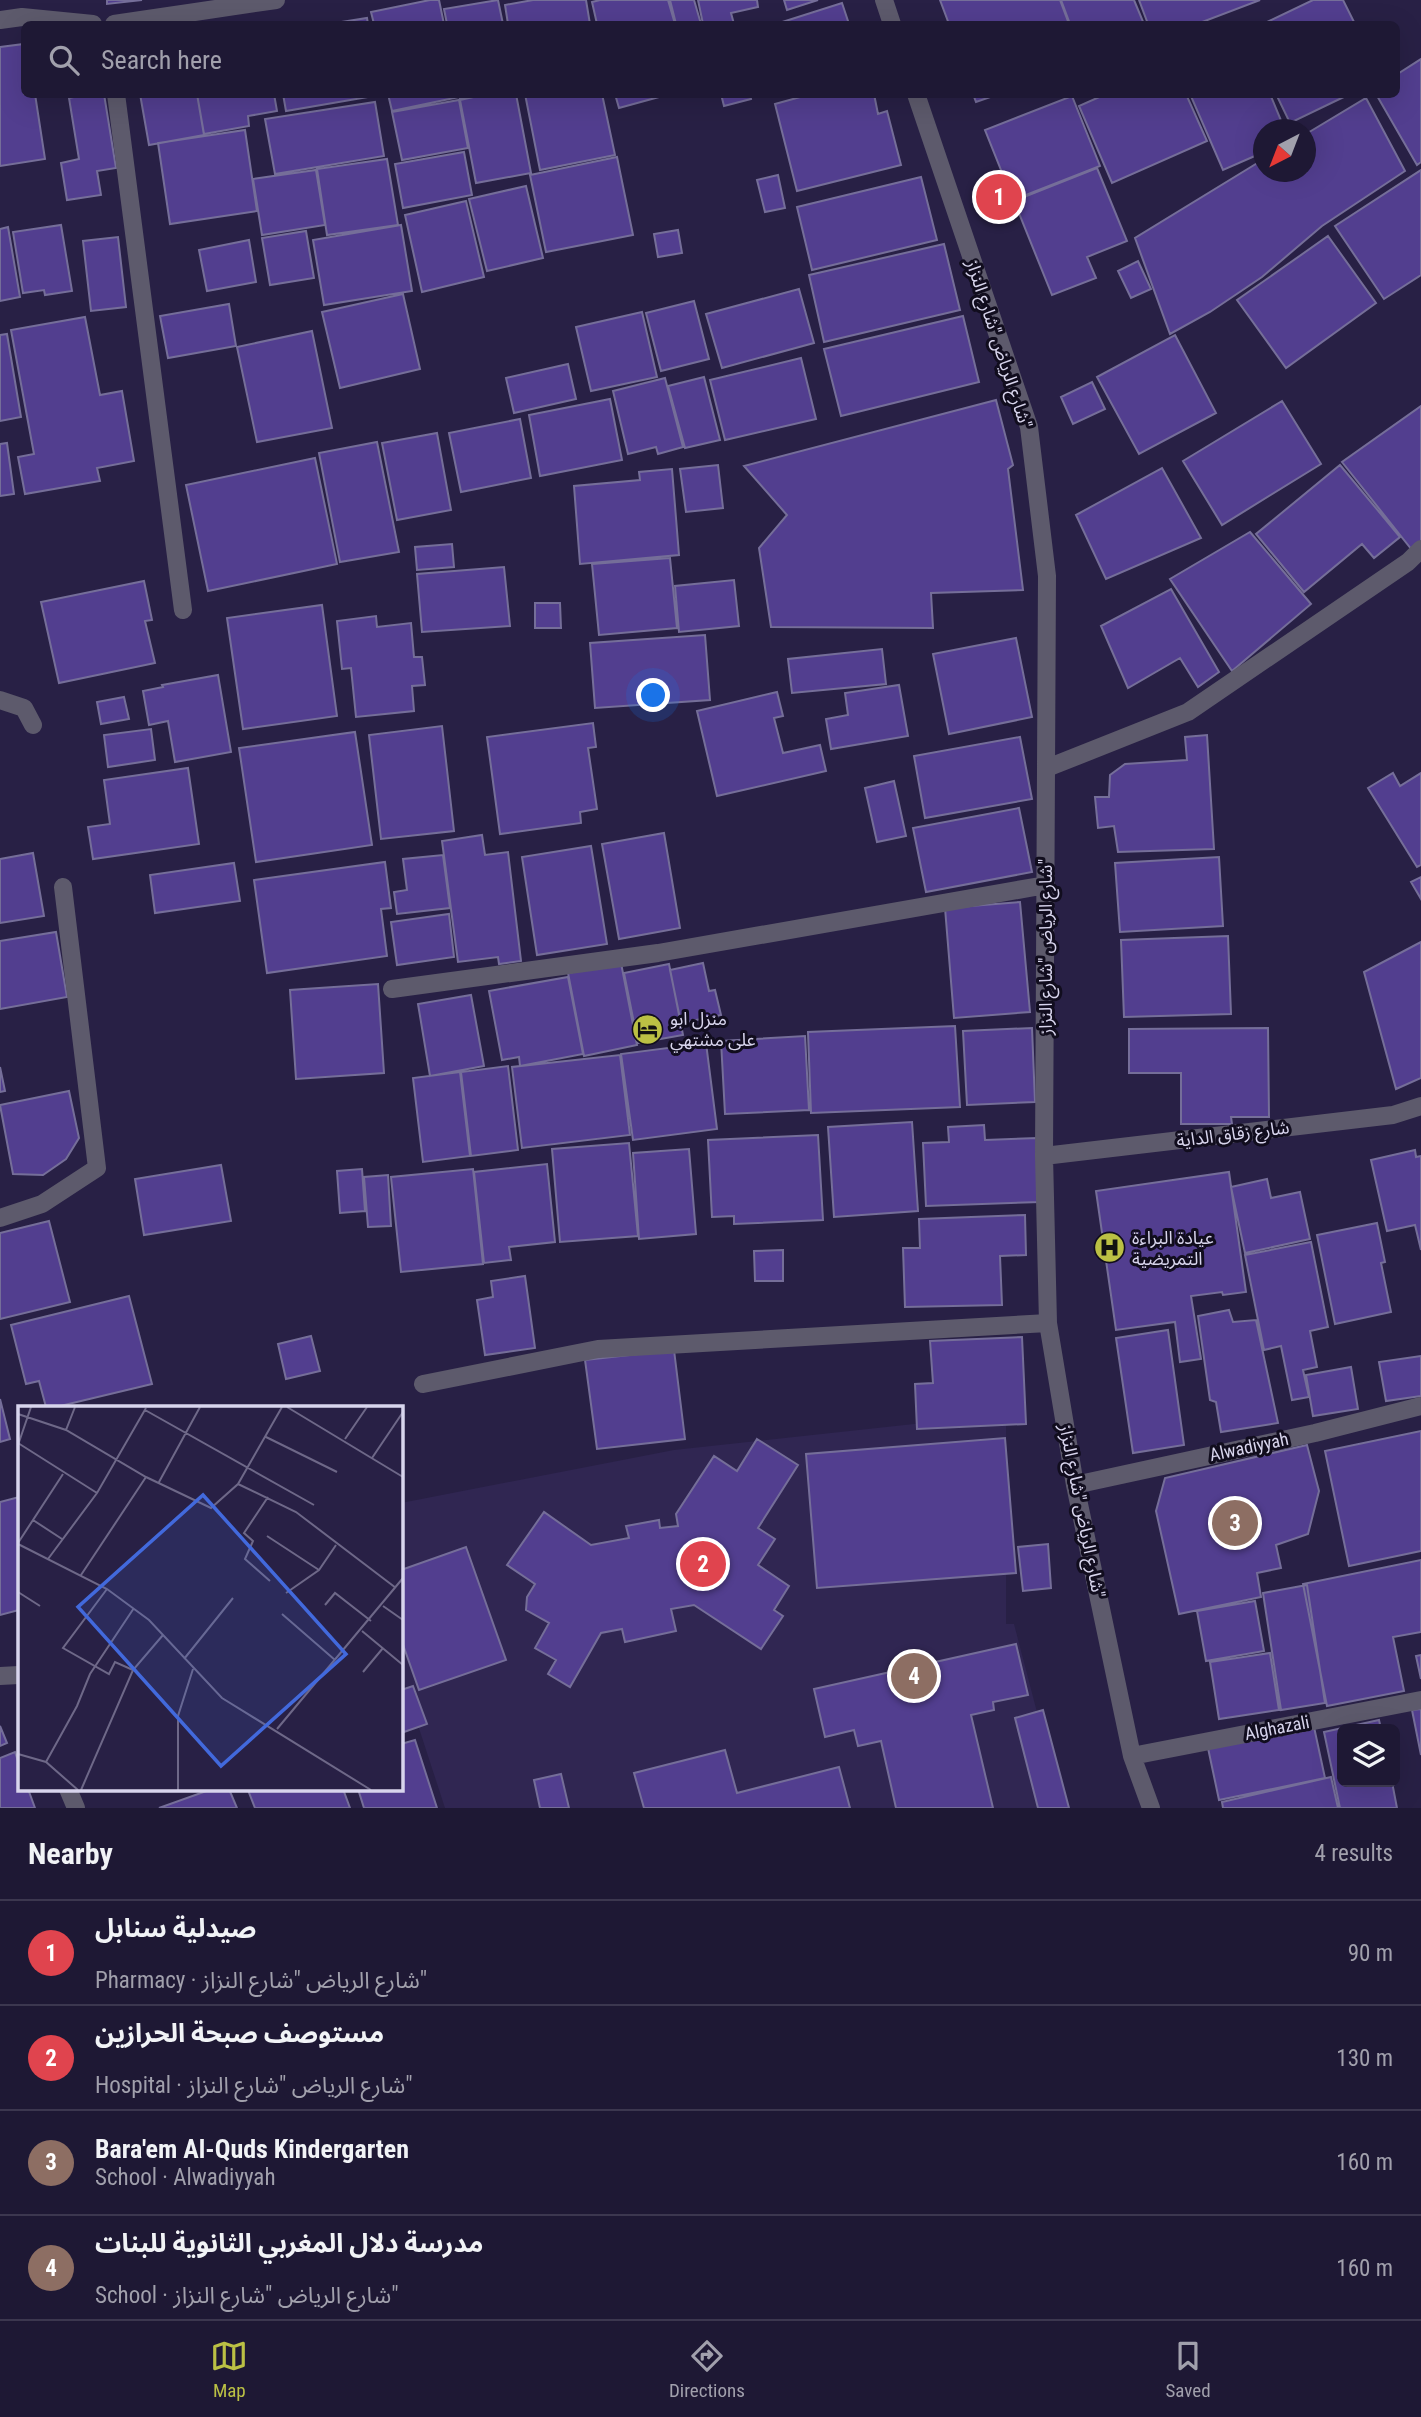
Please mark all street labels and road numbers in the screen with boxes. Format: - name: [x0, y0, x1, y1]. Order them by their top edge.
- street label: شارع الرياض "شارع النزاز": [958, 256, 1037, 432]
- street label: شارع الرياض "شارع النزاز": [1035, 859, 1060, 1036]
- street label: شارع زقاق الداية: [1175, 1116, 1291, 1155]
- street label: شارع الرياض "شارع النزاز": [1051, 1421, 1110, 1600]
- street label: Alwadiyyah: [1208, 1428, 1290, 1465]
- street label: Alghazali: [1243, 1711, 1311, 1744]

